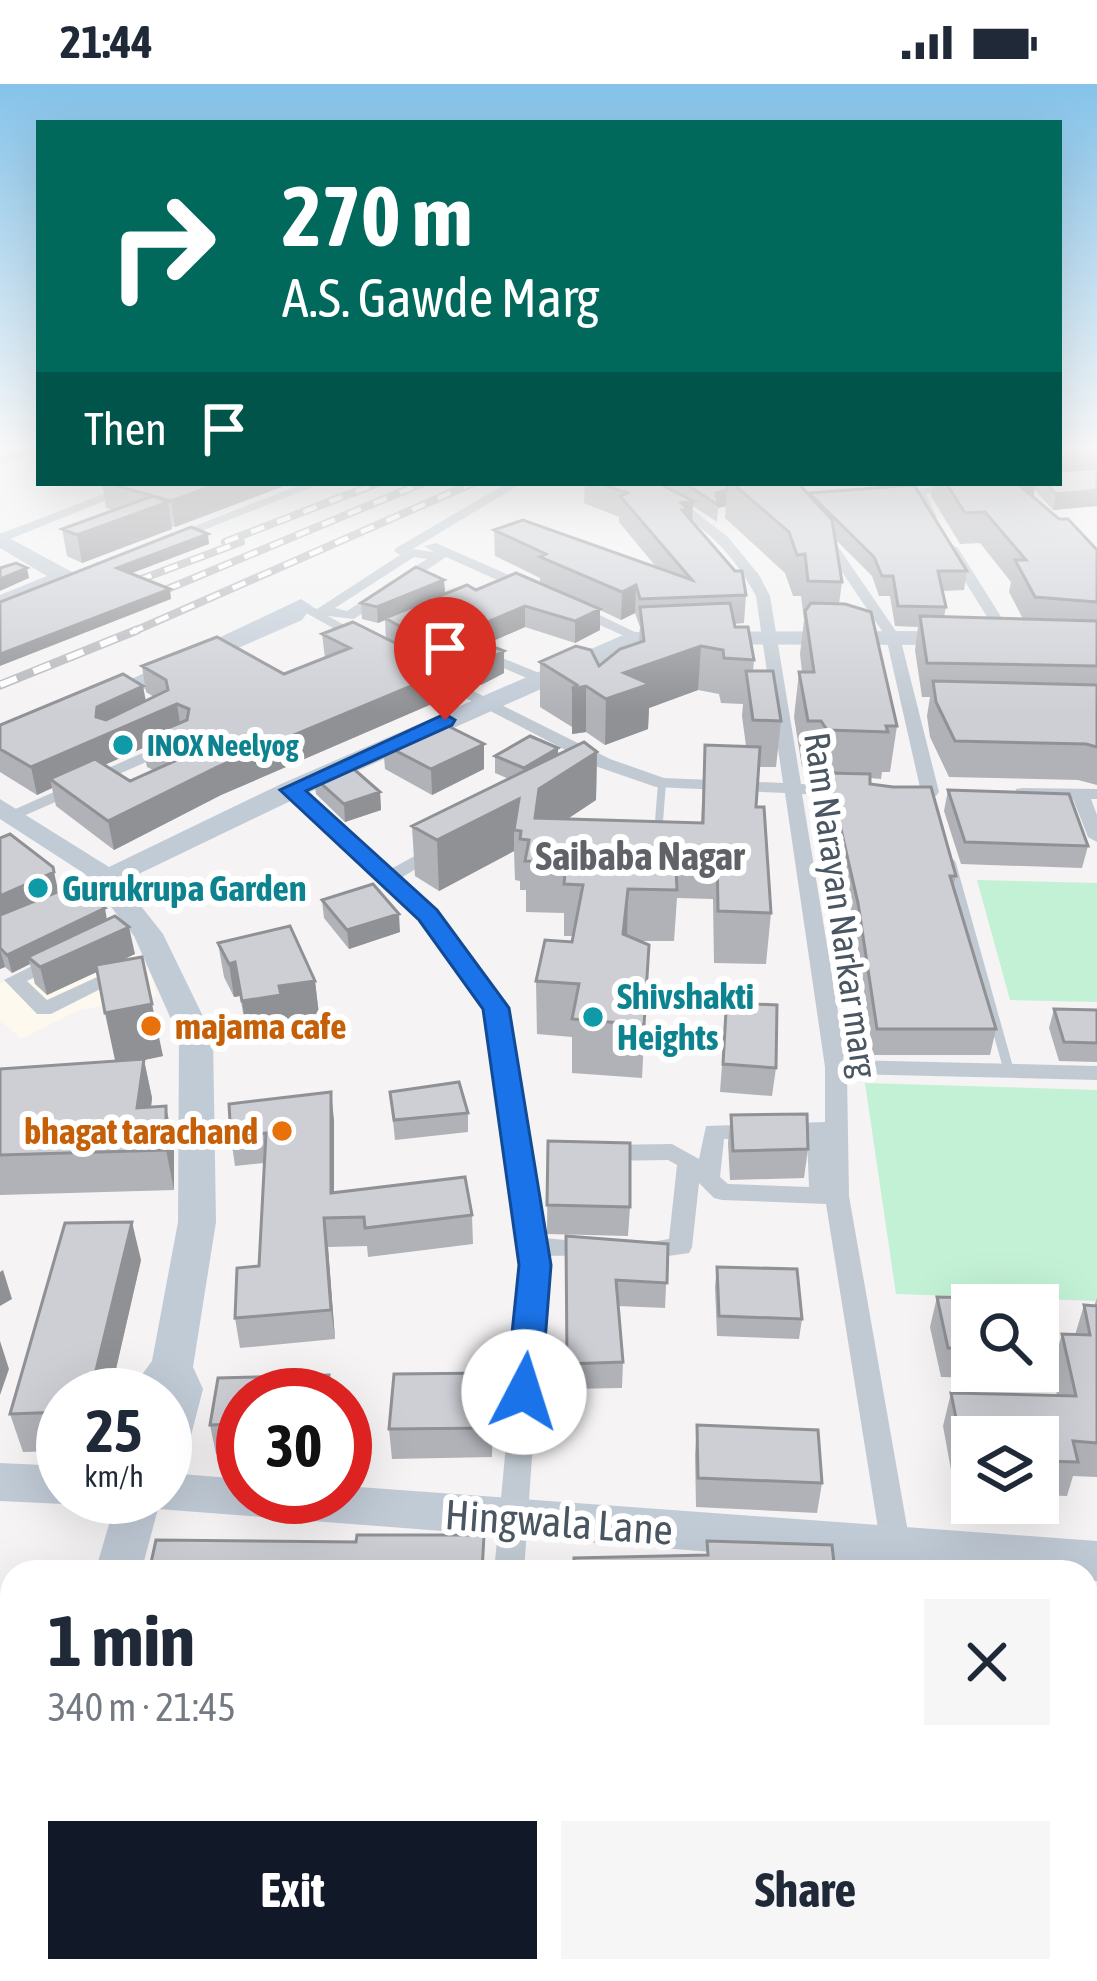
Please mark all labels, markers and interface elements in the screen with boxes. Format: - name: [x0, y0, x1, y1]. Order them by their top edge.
- text: 21:44: [60, 16, 153, 68]
- icon: right: [84, 168, 240, 324]
- text: 270 m: [282, 168, 472, 264]
- text: A.S. Gawde Marg: [282, 267, 600, 328]
- icon: arrive: [191, 396, 257, 462]
- text: Then: [84, 403, 167, 455]
- pin: [394, 597, 496, 720]
- icon: arrive: [412, 615, 478, 681]
- place label: INOX Neelyog: [147, 728, 299, 762]
- street label: Ram Narayan Narkar marg: [796, 730, 886, 1081]
- marker: INOX Neelyog: [110, 732, 136, 758]
- district label: Saibaba Nagar: [536, 834, 746, 878]
- place label: Gurukrupa Garden: [62, 867, 306, 909]
- marker: Gurukrupa Garden: [25, 875, 51, 901]
- place label: Shivshakti Heights: [617, 975, 754, 1058]
- marker: Shivshakti Heights: [580, 1004, 606, 1030]
- place label: majama cafe: [175, 1005, 347, 1047]
- marker: majama cafe: [138, 1013, 164, 1039]
- place label: bhagat tarachand: [24, 1110, 258, 1152]
- marker: bhagat tarachand: [269, 1118, 295, 1144]
- map controls: [951, 1284, 1059, 1524]
- button: search: [951, 1284, 1059, 1392]
- position arrow: [461, 1329, 587, 1455]
- speed limit sign: 30: [216, 1368, 372, 1524]
- text: 25: [86, 1396, 142, 1465]
- button: layers: [951, 1416, 1059, 1524]
- text: km/h: [84, 1459, 144, 1493]
- street label: Hingwala Lane: [443, 1490, 675, 1554]
- text: 1 min: [48, 1599, 195, 1681]
- button: close: [924, 1599, 1050, 1725]
- text: 340 m · 21:45: [48, 1685, 236, 1729]
- button: Exit: [48, 1821, 537, 1959]
- button: Share: [561, 1821, 1050, 1959]

